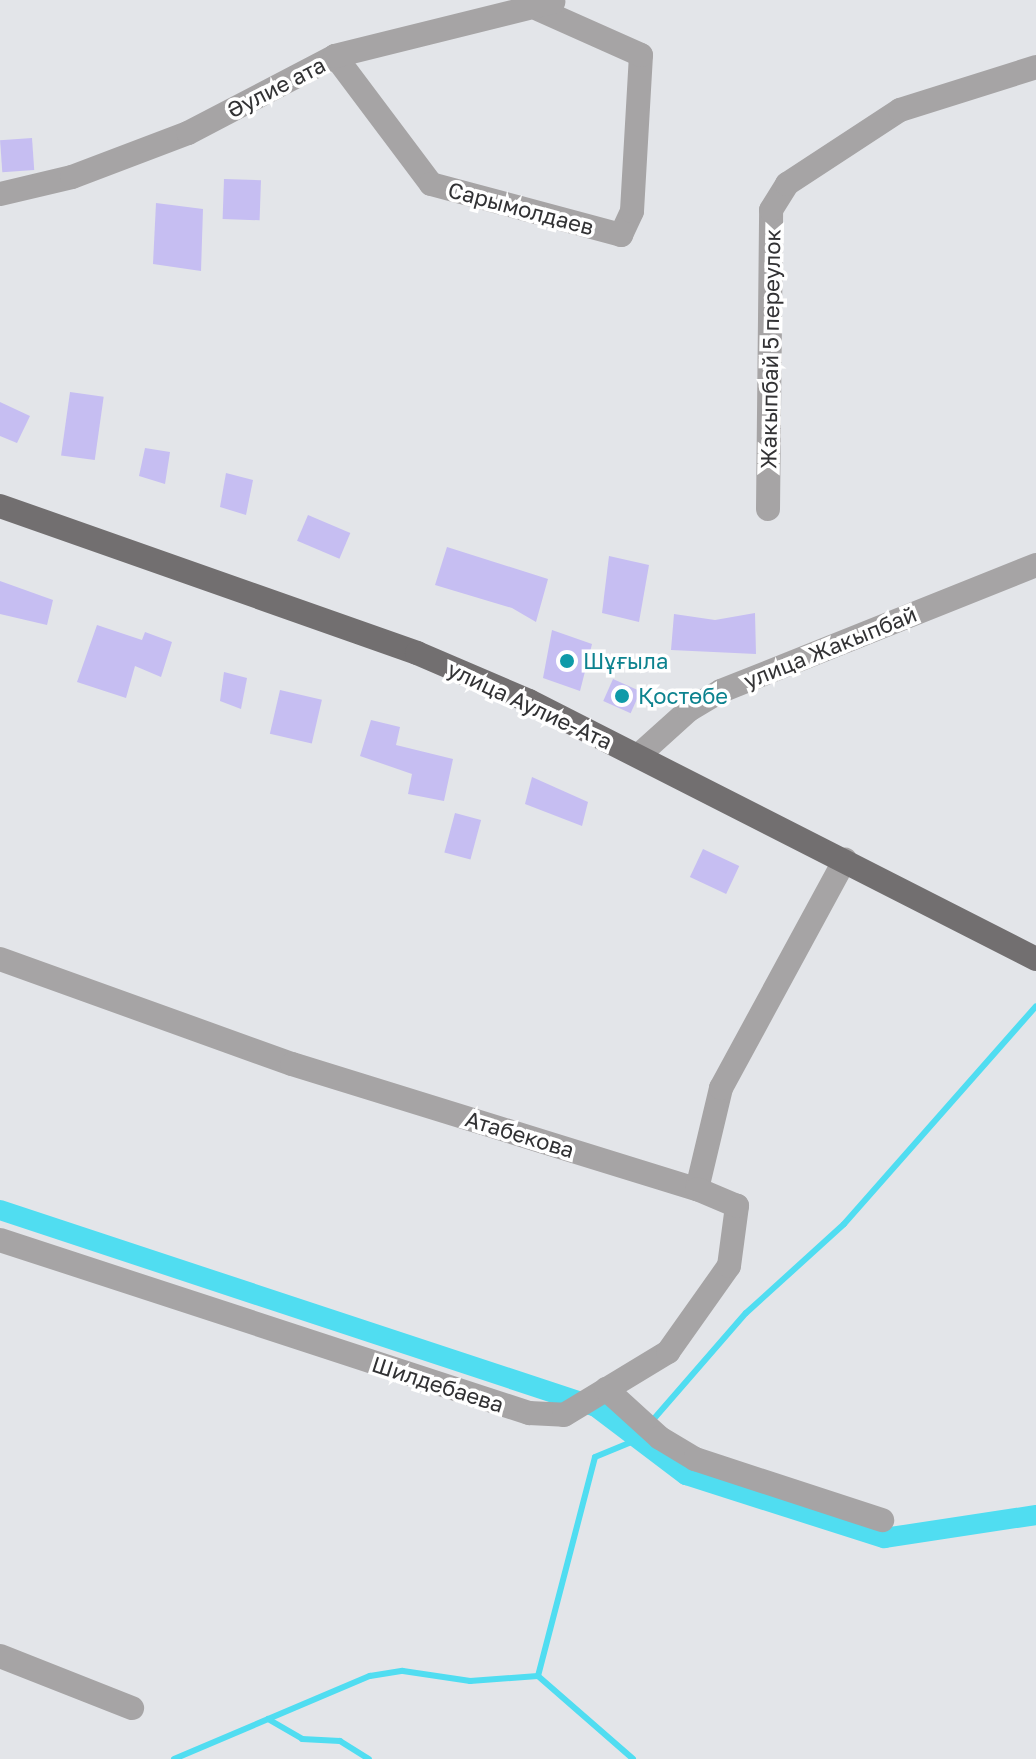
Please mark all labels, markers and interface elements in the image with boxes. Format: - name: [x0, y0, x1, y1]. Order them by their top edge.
- street label: Әулие ата: [222, 51, 330, 123]
- street label: Сарымолдаев: [445, 176, 597, 240]
- street label: Жакыпбай 5 переулок: [755, 229, 785, 469]
- street label: улица Жакыпбай: [740, 600, 920, 694]
- place label: Шұғыла: [583, 648, 668, 674]
- marker: Шұғыла: [558, 652, 576, 670]
- street label: улица Аулие-Ата: [443, 655, 617, 755]
- place label: Қостөбе: [638, 683, 728, 709]
- marker: Қостөбе: [613, 687, 631, 705]
- street label: Атабекова: [462, 1105, 578, 1163]
- street label: Шилдебаева: [369, 1350, 507, 1418]

